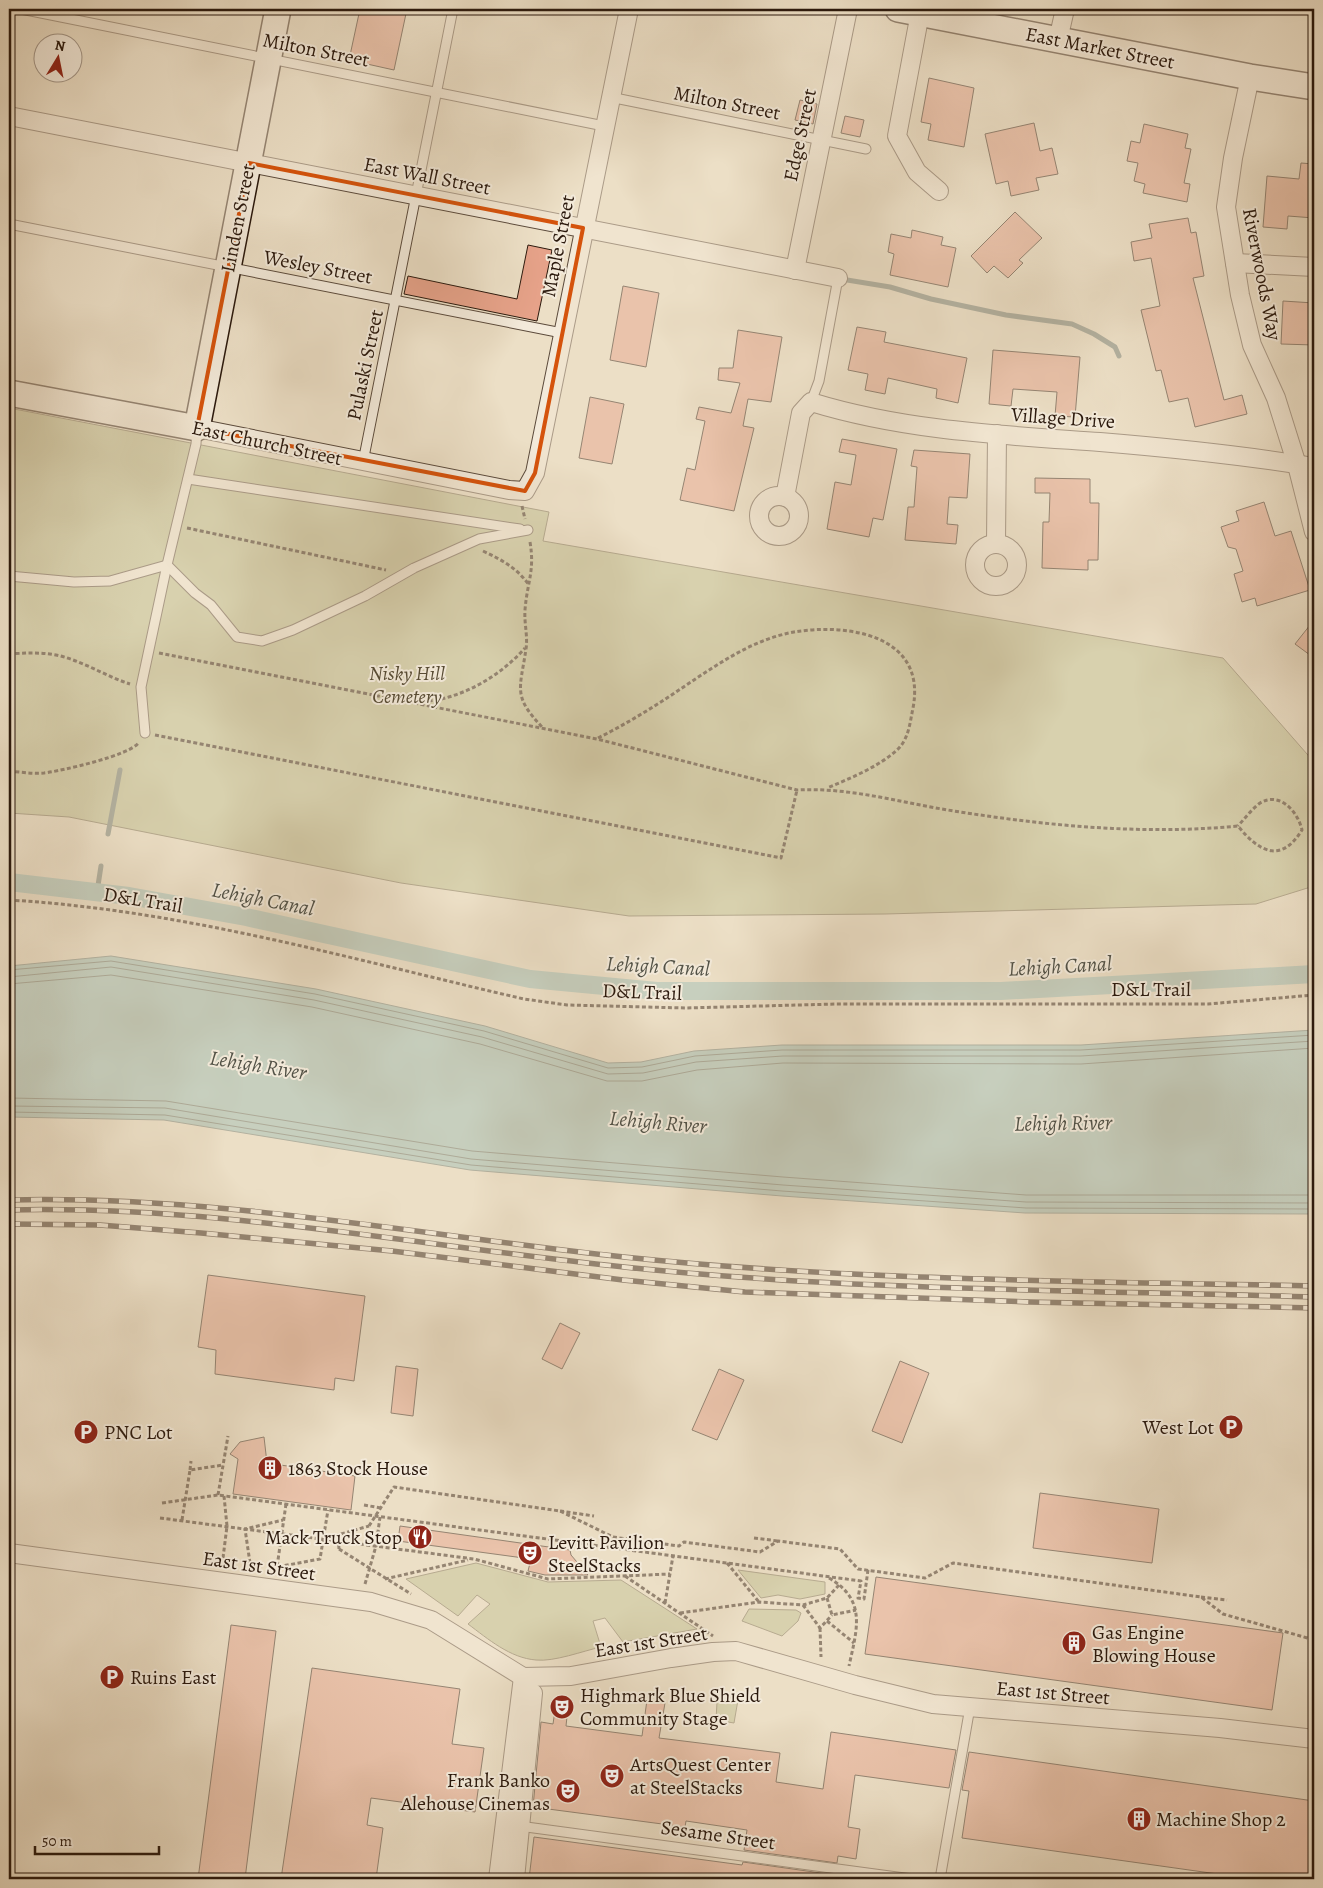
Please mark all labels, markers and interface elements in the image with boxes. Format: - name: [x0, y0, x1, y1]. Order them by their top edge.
- street label: East Market Street: [1023, 20, 1177, 76]
- street label: Milton Street: [260, 26, 372, 74]
- north arrow: [32, 32, 82, 82]
- text: N: [53, 35, 67, 56]
- street label: Milton Street: [671, 79, 783, 127]
- street label: Edge Street: [777, 86, 823, 184]
- street label: East Wall Street: [361, 150, 493, 202]
- street label: Linden Street: [214, 161, 262, 275]
- street label: Maple Street: [535, 192, 581, 299]
- street label: Riverwoods Way: [1236, 205, 1288, 344]
- street label: Wesley Street: [260, 243, 375, 291]
- street label: Pulaski Street: [340, 307, 390, 423]
- street label: Village Drive: [1009, 401, 1116, 435]
- street label: East Church Street: [189, 414, 345, 472]
- park label: Nisky Hill Cemetery: [369, 660, 445, 710]
- water label: Lehigh Canal: [209, 875, 317, 923]
- street label: D&L Trail: [101, 880, 185, 920]
- water label: Lehigh Canal: [605, 949, 711, 983]
- water label: Lehigh Canal: [1007, 949, 1113, 983]
- street label: D&L Trail: [1111, 976, 1191, 1003]
- street label: D&L Trail: [602, 977, 682, 1007]
- water label: Lehigh River: [208, 1044, 309, 1087]
- water label: Lehigh River: [608, 1104, 709, 1140]
- water label: Lehigh River: [1014, 1108, 1113, 1138]
- place label: West Lot: [1142, 1414, 1214, 1441]
- parking icon: West Lot: [1218, 1414, 1244, 1440]
- parking icon: PNC Lot: [73, 1419, 99, 1445]
- place label: PNC Lot: [104, 1419, 173, 1446]
- building icon: 1863 Stock House: [257, 1455, 283, 1481]
- place label: 1863 Stock House: [288, 1455, 428, 1482]
- place label: Mack Truck Stop: [265, 1524, 402, 1551]
- restaurant icon: Mack Truck Stop: [407, 1524, 433, 1550]
- place label: Levitt Pavilion SteelStacks: [548, 1529, 664, 1579]
- theatre icon: Levitt Pavilion SteelStacks: [517, 1540, 543, 1566]
- street label: East 1st Street: [201, 1545, 318, 1587]
- place label: Gas Engine Blowing House: [1092, 1619, 1216, 1669]
- street label: East 1st Street: [593, 1620, 710, 1664]
- building icon: Gas Engine Blowing House: [1061, 1630, 1087, 1656]
- parking icon: Ruins East: [99, 1664, 125, 1690]
- place label: Ruins East: [130, 1664, 217, 1691]
- street label: East 1st Street: [995, 1675, 1111, 1711]
- place label: Highmark Blue Shield Community Stage: [580, 1682, 761, 1732]
- theatre icon: Highmark Blue Shield Community Stage: [549, 1694, 575, 1720]
- place label: ArtsQuest Center at SteelStacks: [629, 1751, 771, 1801]
- theatre icon: ArtsQuest Center at SteelStacks: [599, 1763, 625, 1789]
- place label: Frank Banko Alehouse Cinemas: [400, 1767, 550, 1817]
- theatre icon: Frank Banko Alehouse Cinemas: [555, 1778, 581, 1804]
- building icon: Machine Shop 2: [1126, 1806, 1152, 1832]
- place label: Machine Shop 2: [1156, 1806, 1286, 1833]
- street label: Sesame Street: [659, 1814, 777, 1856]
- scale bar: [35, 1823, 159, 1855]
- text: 50 m: [42, 1831, 72, 1851]

